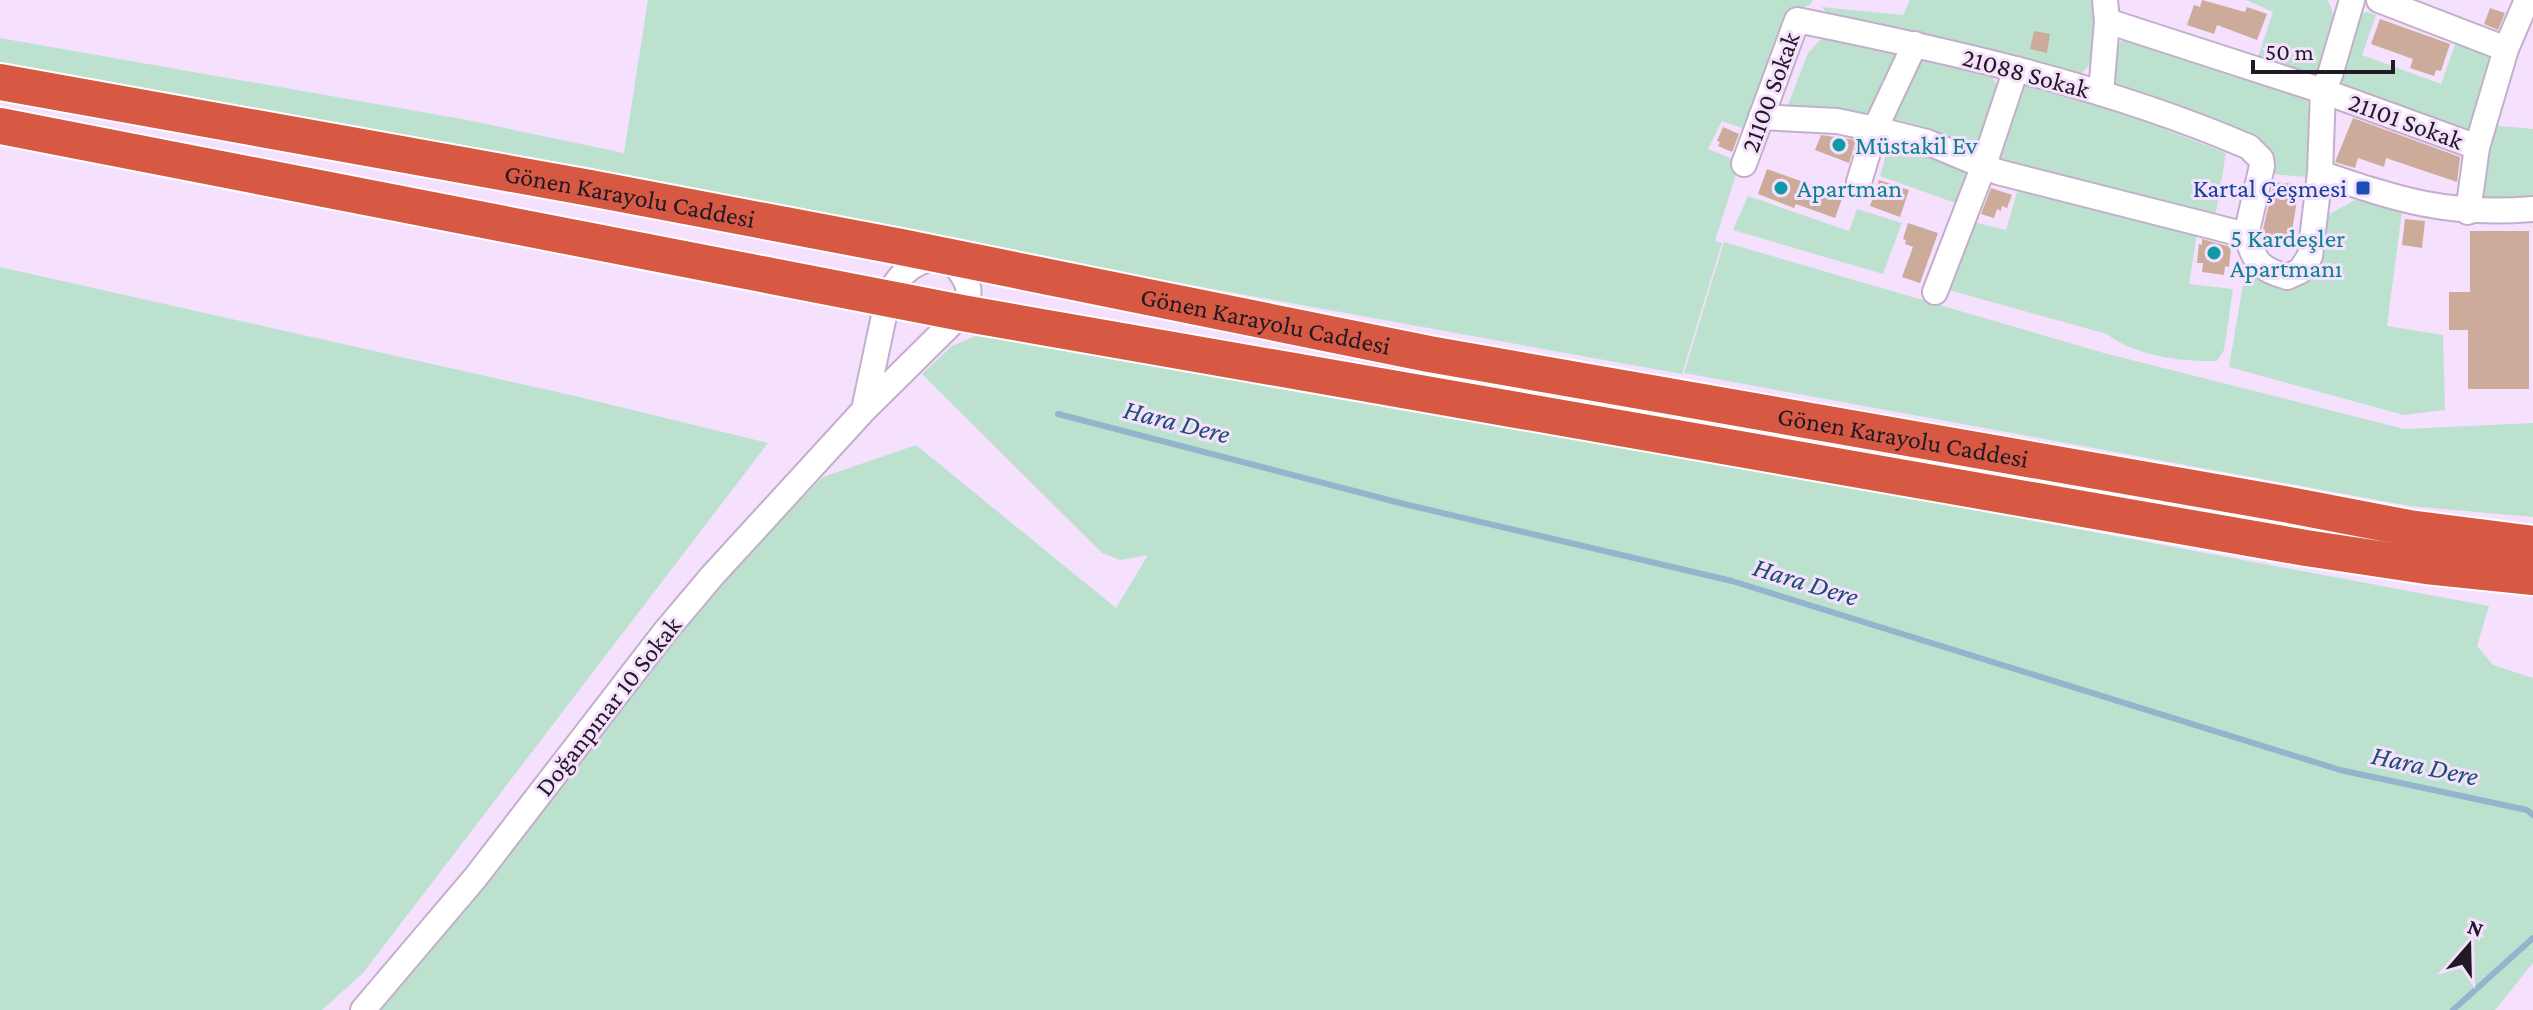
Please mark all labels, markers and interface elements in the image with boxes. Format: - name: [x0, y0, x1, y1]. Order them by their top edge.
- scale bar: [2253, 24, 2393, 74]
- street label: 21100 Sokak: [1735, 28, 1806, 156]
- text: 50 m: [2265, 38, 2314, 65]
- street label: 21088 Sokak: [1959, 43, 2093, 105]
- street label: 21101 Sokak: [2345, 87, 2468, 156]
- place label: Müstakil Ev: [1855, 131, 1979, 160]
- marker: Müstakil Ev: [1830, 136, 1848, 154]
- street label: Gönen Karayolu Caddesi: [502, 159, 758, 234]
- place label: Apartman: [1797, 174, 1902, 203]
- place label: Kartal Çeşmesi: [2193, 174, 2347, 203]
- marker: Apartman: [1772, 179, 1790, 197]
- marker: Kartal Çeşmesi: [2354, 179, 2372, 197]
- place label: 5 Kardeşler Apartmanı: [2230, 224, 2345, 283]
- marker: 5 Kardeşler Apartmanı: [2205, 244, 2223, 262]
- street label: Gönen Karayolu Caddesi: [1138, 282, 1393, 361]
- water label: Hara Dere: [1121, 393, 1234, 450]
- street label: Gönen Karayolu Caddesi: [1775, 401, 2031, 474]
- water label: Hara Dere: [1750, 551, 1863, 612]
- street label: Doğanpınar 10 Sokak: [529, 611, 688, 802]
- water label: Hara Dere: [2369, 739, 2481, 792]
- north arrow: [2429, 906, 2509, 986]
- text: N: [2464, 913, 2487, 942]

